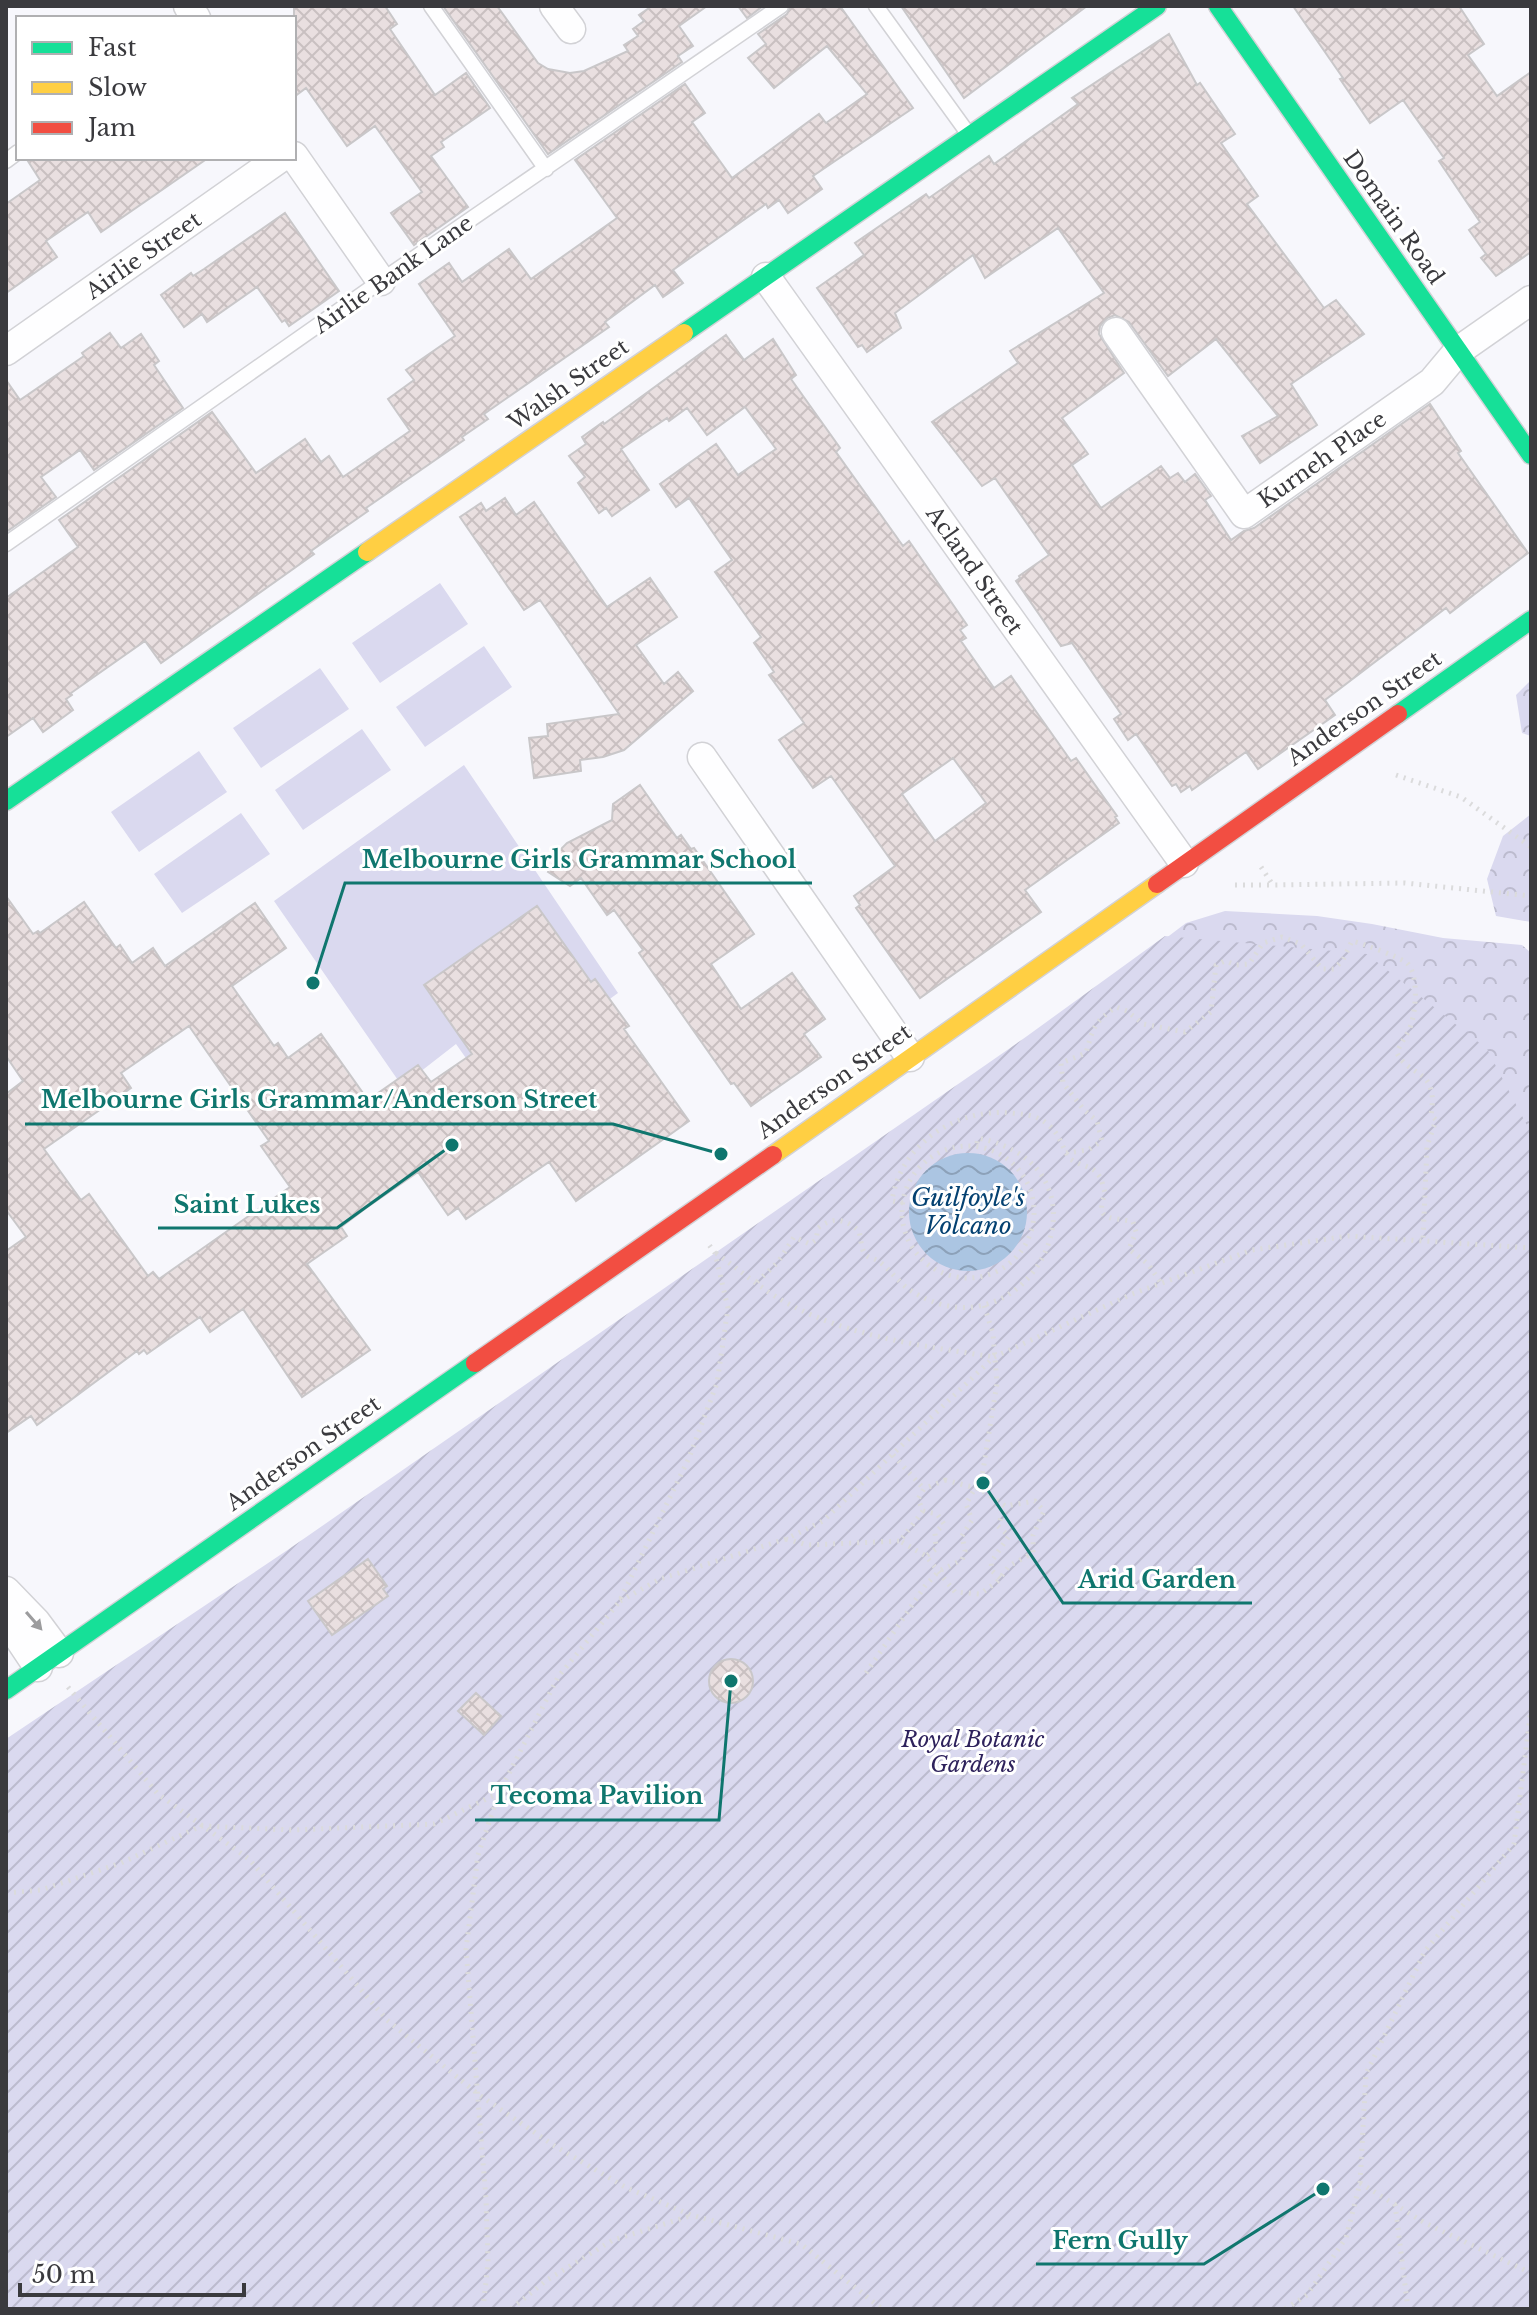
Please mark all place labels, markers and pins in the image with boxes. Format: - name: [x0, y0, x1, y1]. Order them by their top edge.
- callout: Melbourne Girls Grammar School: [345, 835, 812, 883]
- callout: Melbourne Girls Grammar/Anderson Street: [25, 1076, 613, 1124]
- callout: Saint Lukes: [158, 1180, 337, 1228]
- callout: Arid Garden: [1063, 1555, 1252, 1603]
- callout: Tecoma Pavilion: [475, 1772, 719, 1820]
- callout: Fern Gully: [1036, 2216, 1204, 2264]

